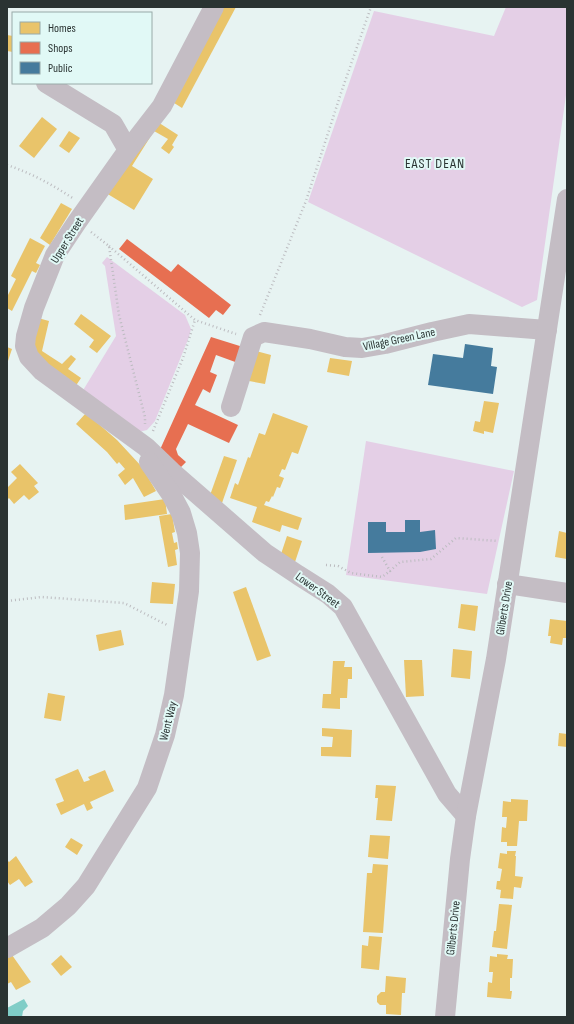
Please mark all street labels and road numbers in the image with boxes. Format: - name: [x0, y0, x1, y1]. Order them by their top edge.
- street label: Upper Street: [47, 214, 88, 266]
- street label: Village Green Lane: [362, 325, 437, 354]
- street label: Lower Street: [292, 569, 343, 612]
- street label: Gilberts Drive: [493, 580, 516, 636]
- street label: Went Way: [156, 700, 181, 742]
- street label: Gilberts Drive: [443, 900, 464, 956]

